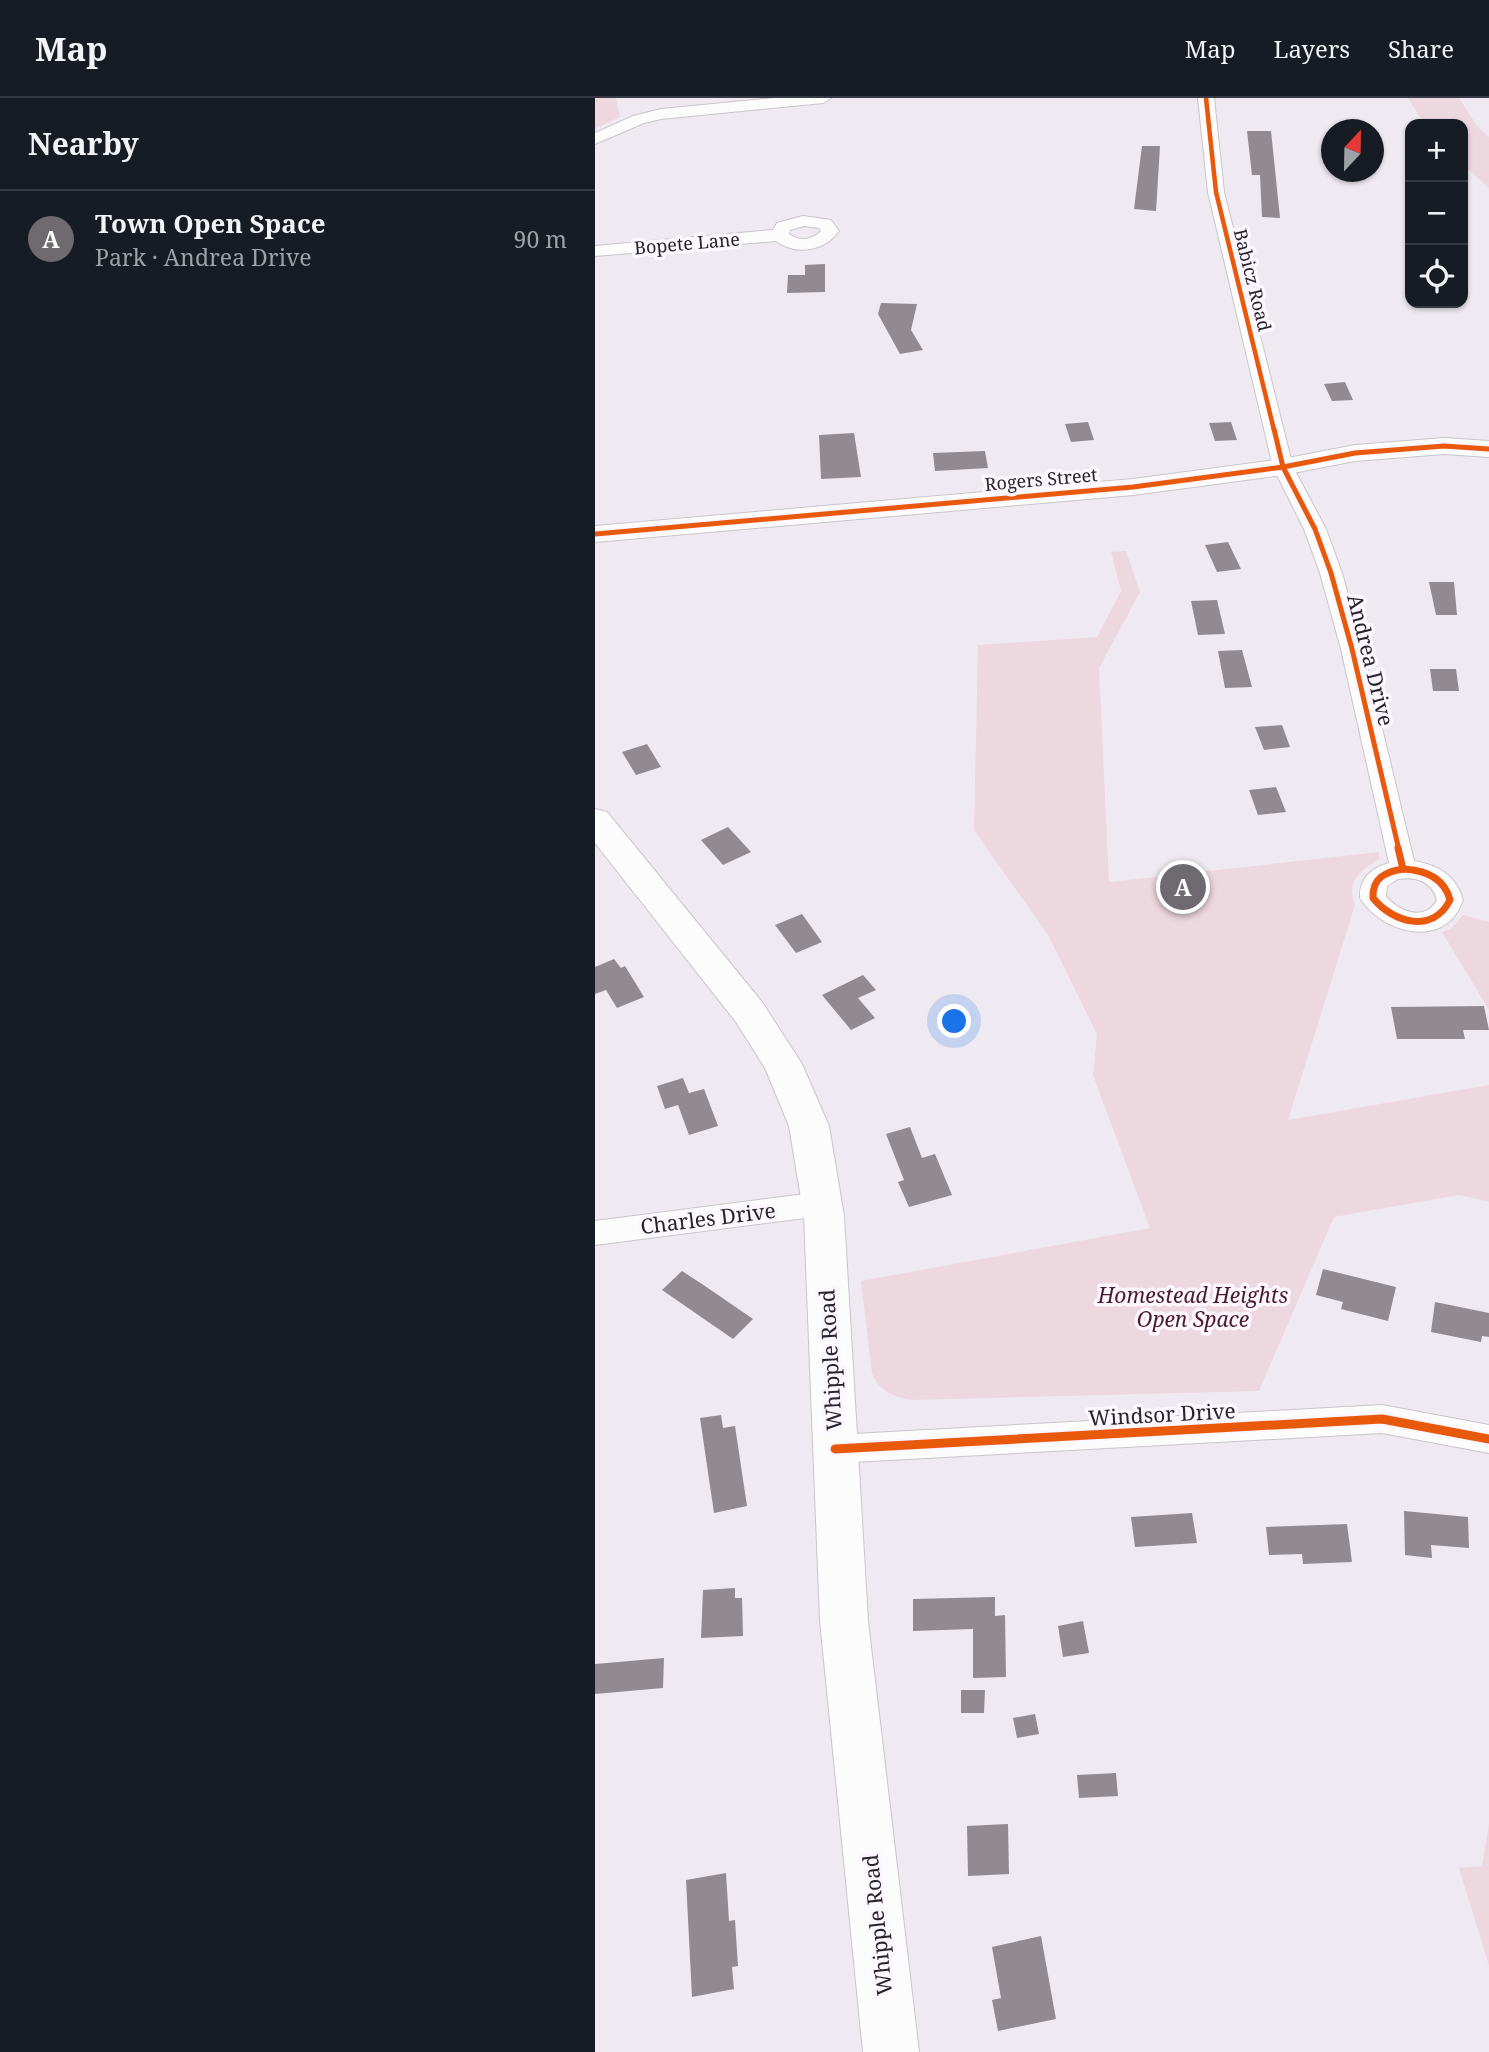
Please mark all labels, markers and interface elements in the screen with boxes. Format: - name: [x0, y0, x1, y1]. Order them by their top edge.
- text: Map: [35, 26, 108, 71]
- text: Map: [1185, 32, 1236, 65]
- text: Layers: [1274, 32, 1350, 65]
- text: Share: [1388, 32, 1454, 65]
- north arrow: [1321, 119, 1384, 182]
- map controls: [1405, 119, 1468, 308]
- button: +: [1405, 119, 1468, 182]
- text: Nearby: [28, 123, 139, 164]
- button: −: [1405, 182, 1468, 245]
- text: Town Open Space: [95, 205, 326, 241]
- text: A: [42, 223, 60, 255]
- text: 90 m: [514, 223, 567, 255]
- street label: Bopete Lane: [633, 226, 741, 260]
- street label: Babicz Road: [1229, 226, 1277, 334]
- text: Park · Andrea Drive: [95, 241, 312, 273]
- button: locate: [1405, 245, 1468, 308]
- street label: Rogers Street: [984, 462, 1098, 496]
- street label: Andrea Drive: [1341, 591, 1401, 729]
- pin: A: [1160, 861, 1206, 913]
- your location: [937, 1004, 971, 1038]
- street label: Charles Drive: [639, 1196, 777, 1240]
- park label: Homestead Heights Open Space: [1097, 1281, 1289, 1333]
- street label: Whipple Road: [812, 1288, 848, 1431]
- street label: Windsor Drive: [1088, 1396, 1236, 1432]
- street label: Whipple Road: [856, 1853, 898, 1997]

